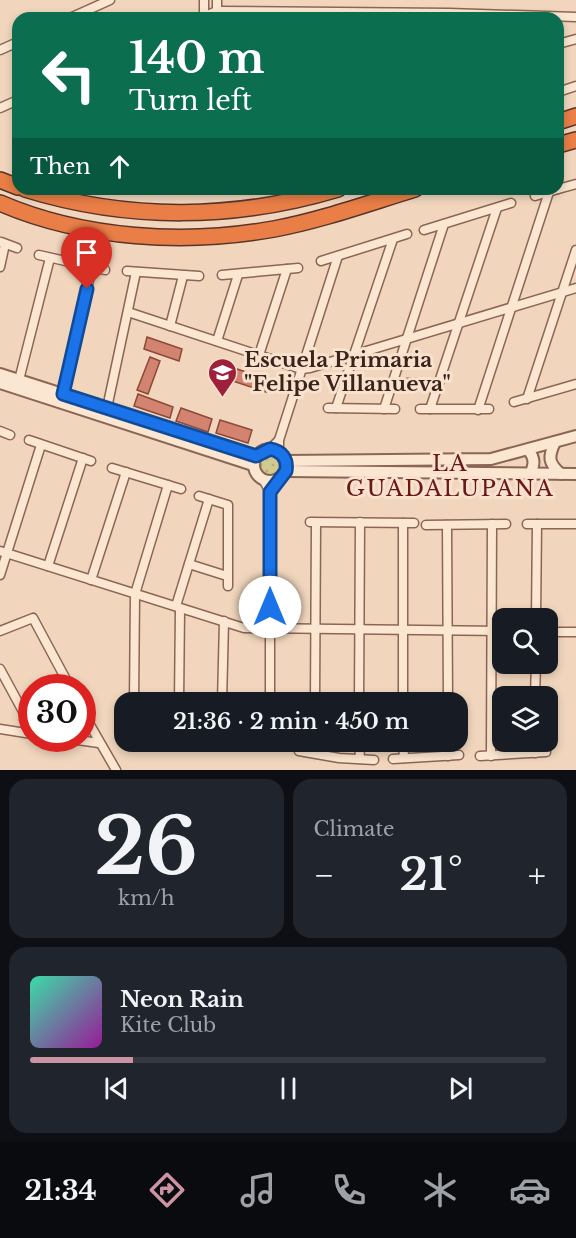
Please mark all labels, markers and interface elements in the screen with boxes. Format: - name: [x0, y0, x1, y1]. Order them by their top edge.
- text: 140 m: [129, 32, 265, 84]
- icon: left: [30, 36, 108, 114]
- text: Turn left: [129, 84, 252, 117]
- icon: ahead: [103, 150, 136, 183]
- text: Then: [30, 153, 91, 180]
- pin: [61, 227, 112, 289]
- icon: arrive: [70, 236, 103, 269]
- place label: Escuela Primaria "Felipe Villanueva": [244, 347, 451, 397]
- school or university icon: Escuela Primaria "Felipe Villanueva": [207, 356, 239, 398]
- district label: LA GUADALUPANA: [346, 450, 554, 502]
- position arrow: [238, 575, 302, 639]
- map controls: [492, 608, 558, 752]
- button: search: [492, 608, 558, 674]
- speed limit sign: 30: [18, 674, 96, 752]
- button: layers: [492, 686, 558, 752]
- text: 21:36 · 2 min · 450 m: [173, 708, 409, 735]
- text: 26: [95, 798, 198, 895]
- text: Climate: [314, 817, 394, 841]
- text: 21°: [399, 846, 463, 902]
- text: −: [314, 855, 334, 896]
- text: +: [528, 855, 546, 896]
- text: km/h: [118, 886, 175, 910]
- text: Neon Rain: [120, 986, 244, 1013]
- text: Kite Club: [120, 1013, 216, 1037]
- icon: previous: [100, 1072, 133, 1105]
- icon: pause: [272, 1072, 305, 1105]
- icon: next: [444, 1072, 477, 1105]
- icon: directions: [146, 1169, 188, 1211]
- icon: music: [237, 1169, 279, 1211]
- icon: phone: [328, 1169, 370, 1211]
- icon: climate: [419, 1169, 461, 1211]
- icon: car: [509, 1169, 551, 1211]
- text: 21:34: [24, 1174, 97, 1207]

